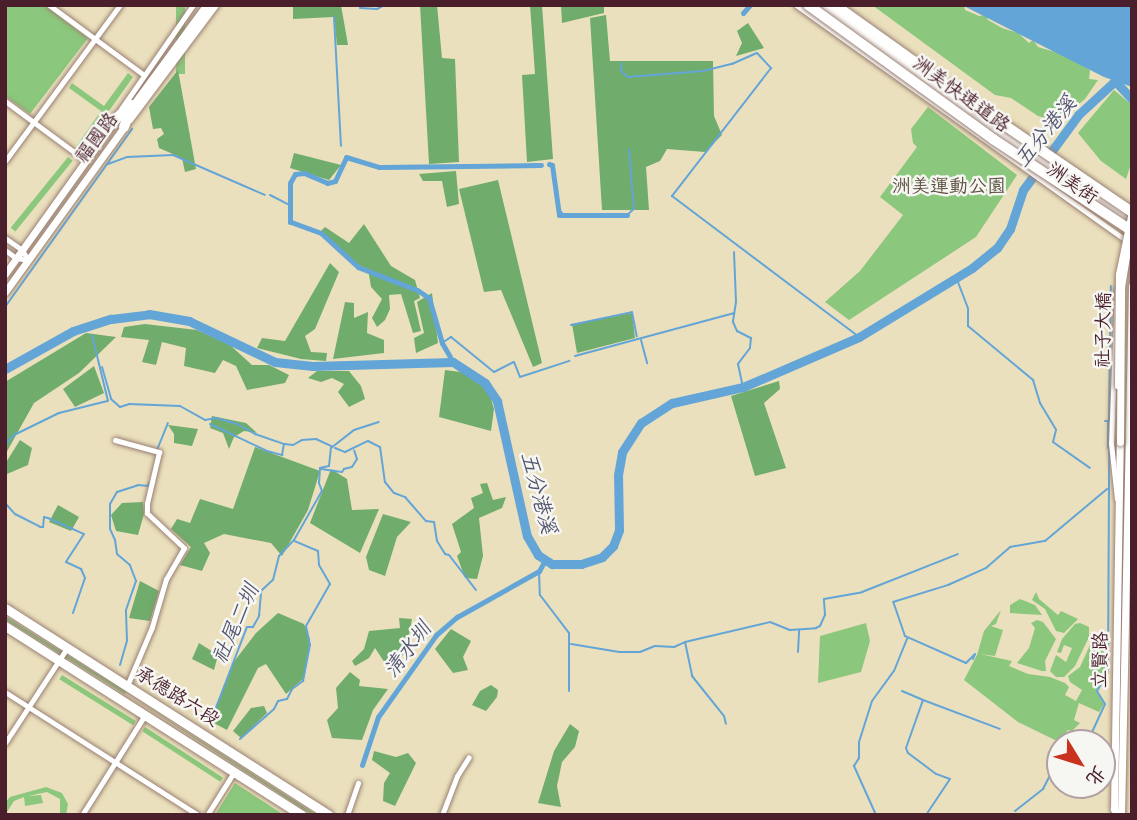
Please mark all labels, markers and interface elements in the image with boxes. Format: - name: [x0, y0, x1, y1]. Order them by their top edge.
- street label: 洲美快速道路: [908, 52, 1014, 138]
- water label: 五分港溪: [1010, 91, 1082, 173]
- street label: 福國路: [71, 108, 123, 168]
- street label: 洲美街: [1042, 158, 1102, 210]
- park label: 洲美運動公園: [892, 176, 1006, 198]
- street label: 社子大橋: [1092, 292, 1116, 368]
- water label: 五分港溪: [515, 449, 561, 537]
- water label: 社尾二圳: [207, 581, 265, 667]
- water label: 清水圳: [379, 617, 437, 683]
- street label: 立賢路: [1089, 631, 1113, 689]
- street label: 承德路六段: [131, 662, 223, 732]
- north arrow: [1046, 729, 1116, 799]
- text: 北: [1081, 761, 1111, 791]

